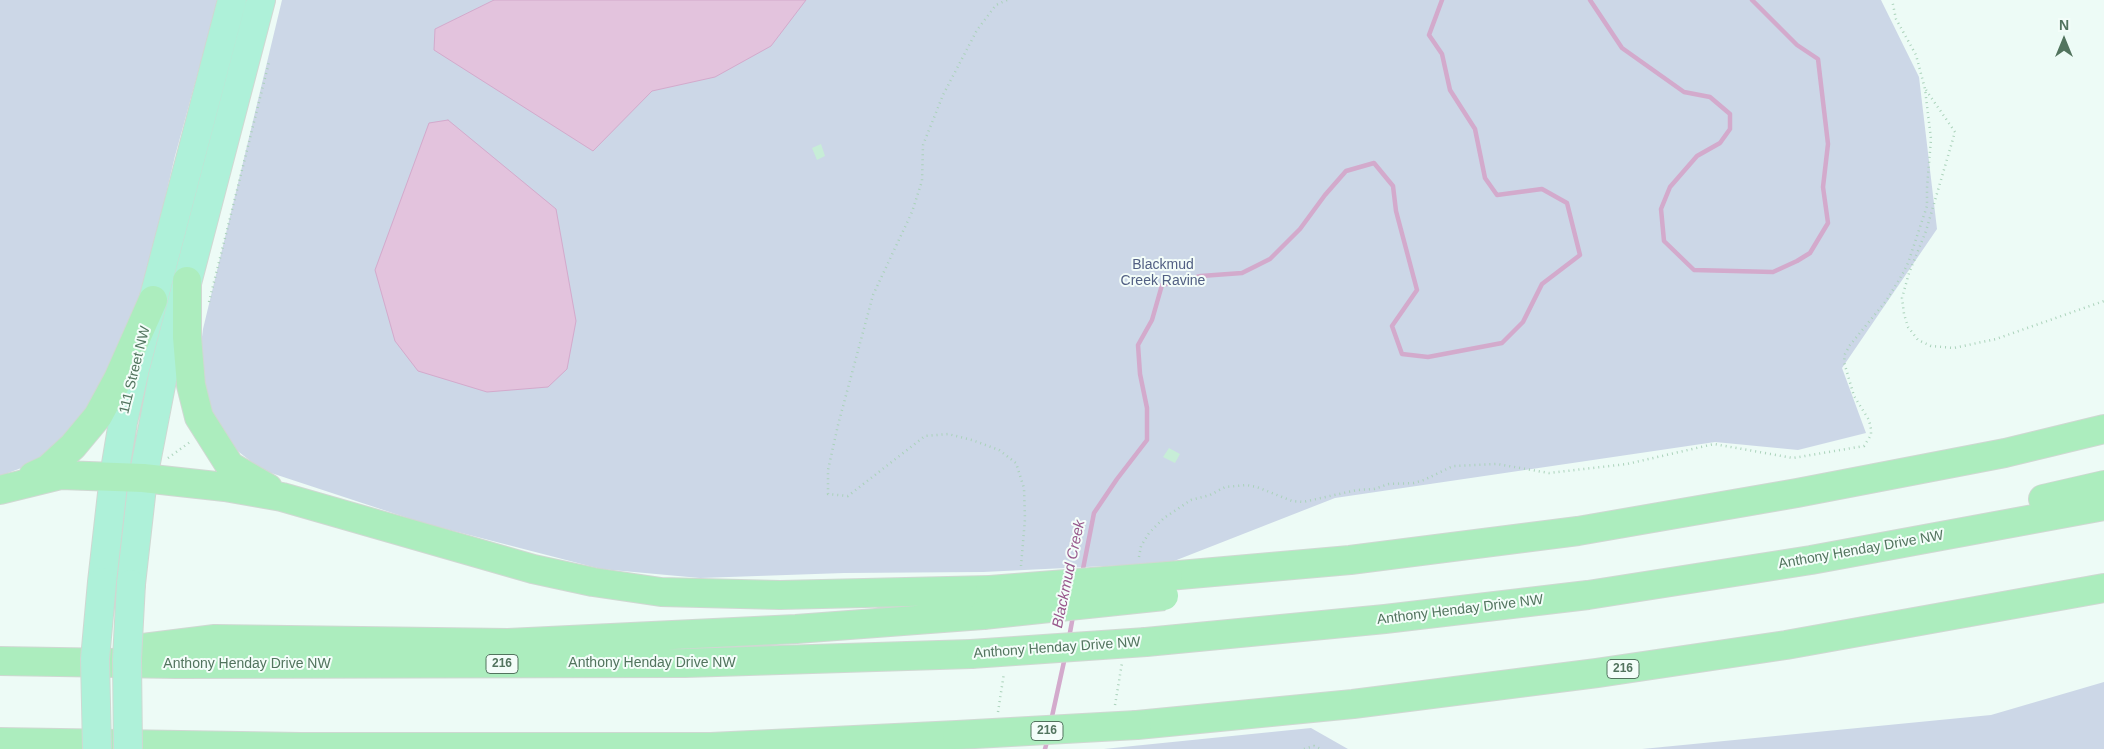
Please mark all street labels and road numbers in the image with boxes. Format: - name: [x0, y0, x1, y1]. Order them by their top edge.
- street label: 111 Street NW: [116, 324, 154, 416]
- street label: Anthony Henday Drive NW: [1777, 527, 1945, 573]
- street label: Anthony Henday Drive NW: [1376, 591, 1544, 629]
- street label: Anthony Henday Drive NW: [973, 634, 1141, 662]
- road number: 216: [486, 654, 518, 674]
- street label: Anthony Henday Drive NW: [568, 655, 736, 671]
- street label: Anthony Henday Drive NW: [163, 656, 331, 672]
- road number: 216: [1607, 660, 1639, 679]
- road number: 216: [1031, 721, 1063, 740]

